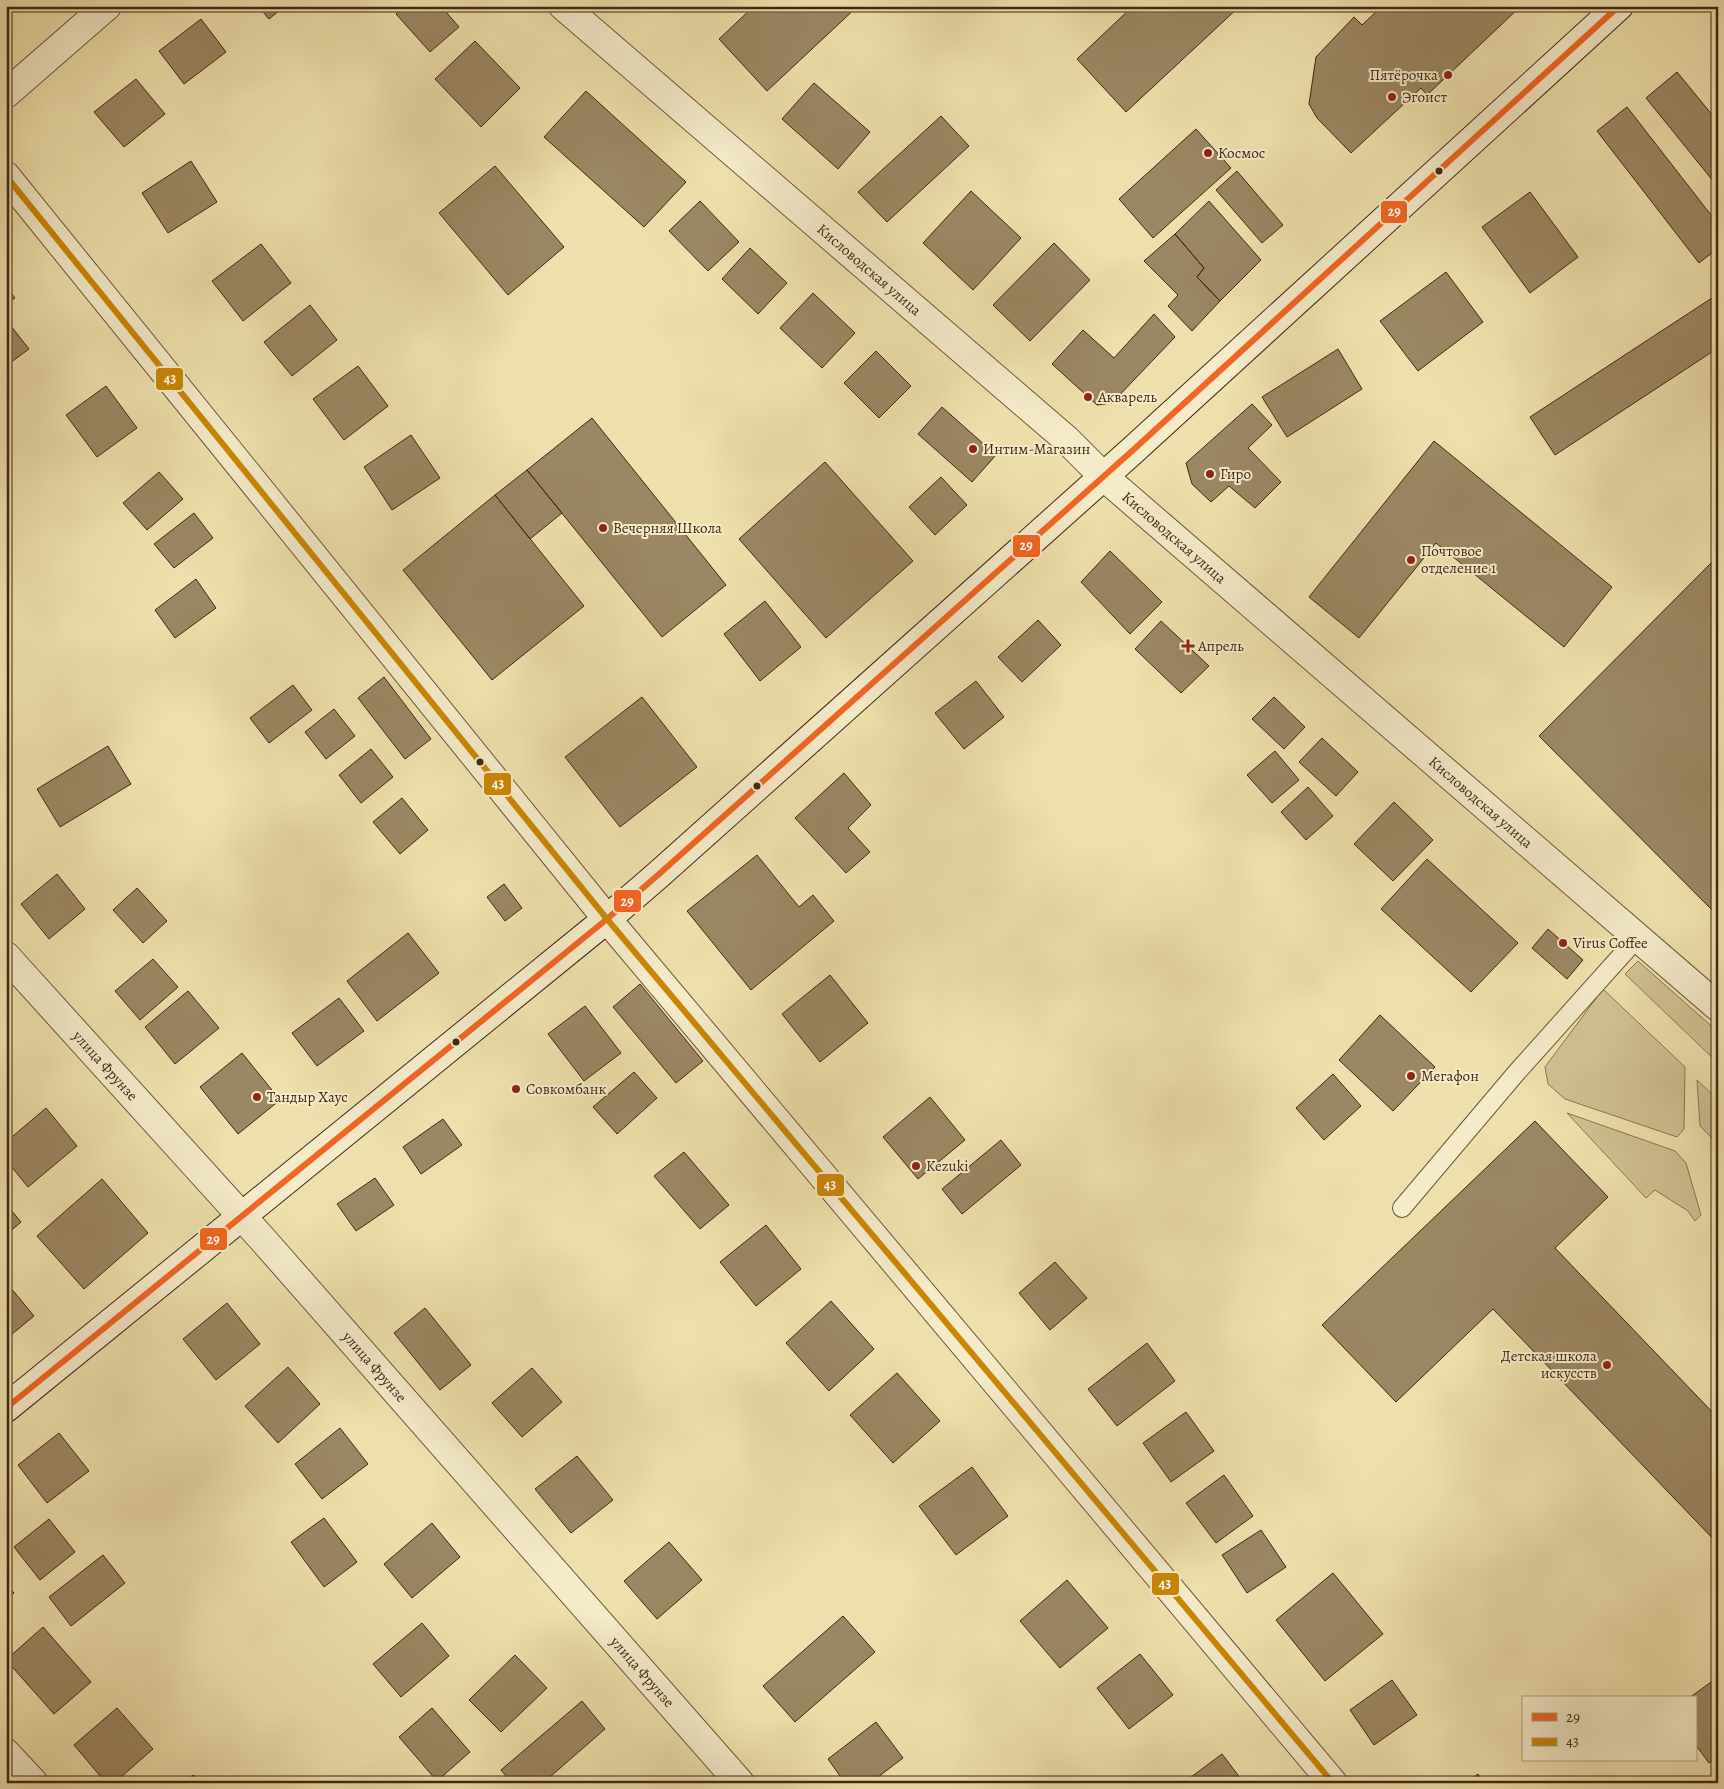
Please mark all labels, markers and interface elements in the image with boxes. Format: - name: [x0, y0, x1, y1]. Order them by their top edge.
- place label: Пятёрочка: [1370, 65, 1438, 85]
- marker: Пятёрочка: [1442, 69, 1454, 81]
- place label: Эгоист: [1402, 87, 1447, 107]
- marker: Эгоист: [1386, 91, 1398, 103]
- place label: Космос: [1218, 143, 1265, 163]
- marker: Космос: [1202, 147, 1214, 159]
- unlabelled marker: [1434, 166, 1444, 176]
- line badge: 29: [1380, 200, 1408, 224]
- text: 29: [1387, 202, 1401, 221]
- street label: Кисловодская улица: [813, 219, 926, 320]
- line badge: 43: [155, 367, 184, 391]
- text: 43: [164, 369, 176, 388]
- place label: Акварель: [1097, 387, 1157, 407]
- marker: Акварель: [1082, 391, 1094, 403]
- place label: Интим-Магазин: [983, 439, 1090, 459]
- marker: Интим-Магазин: [967, 443, 979, 455]
- place label: Гиро: [1220, 464, 1251, 484]
- marker: Гиро: [1204, 468, 1216, 480]
- street label: Кисловодская улица: [1118, 487, 1231, 588]
- place label: Вечерняя Школа: [613, 518, 722, 538]
- marker: Вечерняя Школа: [597, 522, 609, 534]
- line badge: 29: [1012, 534, 1041, 558]
- text: 29: [1019, 536, 1033, 555]
- place label: Почтовое отделение 1: [1421, 541, 1496, 578]
- marker: Почтовое отделение 1: [1405, 554, 1417, 566]
- place label: Апрель: [1197, 636, 1244, 656]
- marker: Апрель: [1182, 640, 1194, 652]
- street label: Кисловодская улица: [1424, 752, 1537, 853]
- unlabelled marker: [475, 757, 485, 767]
- line badge: 43: [483, 772, 512, 796]
- text: 43: [492, 774, 504, 793]
- unlabelled marker: [752, 781, 762, 791]
- line badge: 29: [613, 889, 642, 913]
- text: 29: [620, 892, 634, 911]
- place label: Virus Coffee: [1572, 933, 1648, 953]
- marker: Virus Coffee: [1557, 937, 1569, 949]
- street label: улица Фрунзе: [68, 1026, 143, 1105]
- unlabelled marker: [451, 1037, 461, 1047]
- place label: Мегафон: [1421, 1066, 1479, 1086]
- marker: Мегафон: [1405, 1070, 1417, 1082]
- place label: Совкомбанк: [526, 1079, 606, 1099]
- marker: Совкомбанк: [510, 1083, 522, 1095]
- place label: Тандыр Хаус: [267, 1087, 348, 1107]
- marker: Тандыр Хаус: [251, 1091, 263, 1103]
- place label: Kezuki: [926, 1156, 968, 1176]
- marker: Kezuki: [910, 1160, 922, 1172]
- line badge: 43: [816, 1173, 845, 1197]
- text: 43: [824, 1175, 836, 1194]
- line badge: 29: [199, 1227, 228, 1251]
- text: 29: [206, 1230, 220, 1249]
- street label: улица Фрунзе: [337, 1326, 411, 1407]
- place label: Детская школа искусств: [1501, 1346, 1597, 1383]
- marker: Детская школа искусств: [1601, 1359, 1613, 1371]
- line badge: 43: [1151, 1572, 1180, 1596]
- text: 43: [1159, 1574, 1171, 1593]
- street label: улица Фрунзе: [605, 1631, 679, 1712]
- legend: [1522, 1696, 1696, 1762]
- text: 29: [1566, 1707, 1580, 1727]
- text: 43: [1566, 1731, 1579, 1751]

